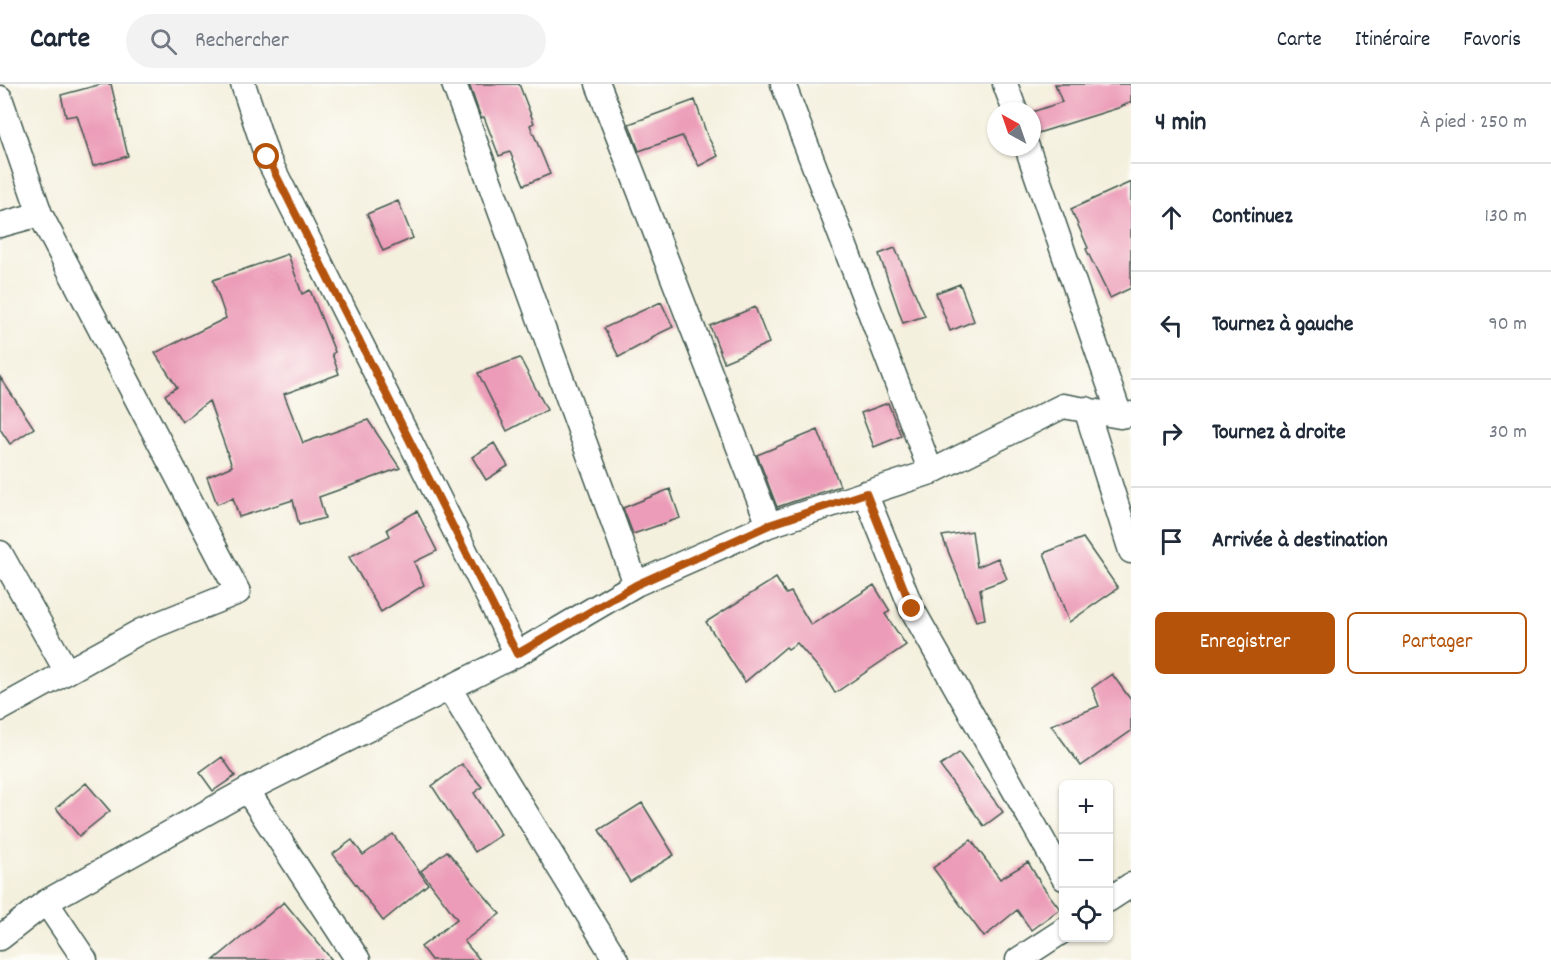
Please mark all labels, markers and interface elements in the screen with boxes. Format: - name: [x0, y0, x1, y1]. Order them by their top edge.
- search box: [126, 14, 546, 68]
- text: Carte: [30, 21, 90, 61]
- icon: search: [147, 25, 180, 58]
- text: Rechercher: [195, 26, 289, 57]
- text: Carte: [1277, 26, 1322, 56]
- text: Itinéraire: [1355, 26, 1430, 56]
- text: Favoris: [1463, 26, 1521, 56]
- north arrow: [987, 102, 1041, 156]
- text: 4 min: [1155, 105, 1206, 142]
- text: À pied · 250 m: [1420, 109, 1527, 137]
- route start: [253, 143, 279, 169]
- icon: ahead: [1155, 201, 1188, 234]
- text: Continuez: [1212, 202, 1293, 233]
- text: 130 m: [1485, 203, 1527, 231]
- icon: left: [1155, 309, 1188, 342]
- text: Tournez à gauche: [1212, 310, 1354, 341]
- text: 90 m: [1489, 311, 1527, 339]
- icon: right: [1155, 417, 1188, 450]
- text: Tournez à droite: [1212, 418, 1346, 449]
- text: 30 m: [1489, 419, 1527, 447]
- icon: arrive: [1155, 525, 1188, 558]
- text: Arrivée à destination: [1212, 526, 1388, 557]
- route end: [898, 595, 924, 621]
- button: Enregistrer: [1155, 612, 1335, 674]
- button: Partager: [1347, 612, 1527, 674]
- map controls: [1059, 780, 1113, 942]
- button: +: [1059, 780, 1113, 834]
- button: −: [1059, 834, 1113, 888]
- button: locate: [1059, 888, 1113, 942]

